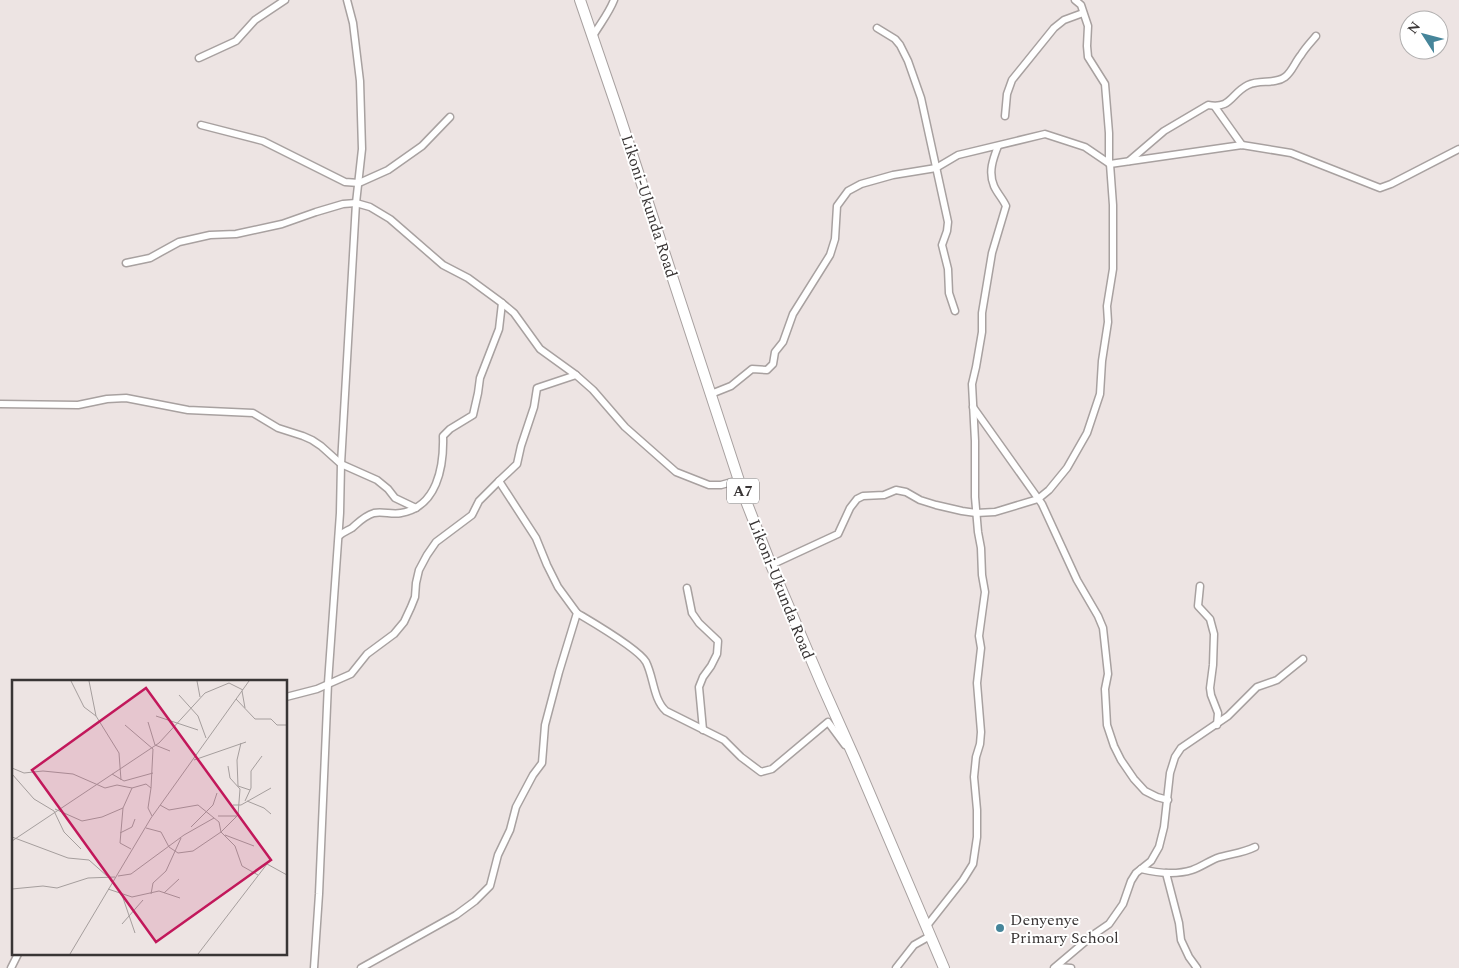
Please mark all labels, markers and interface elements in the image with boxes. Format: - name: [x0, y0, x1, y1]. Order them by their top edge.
- north arrow: [1399, 10, 1449, 60]
- text: N: [1402, 17, 1426, 38]
- street label: Likoni-Ukunda Road: [615, 132, 684, 281]
- road number: A7: [727, 478, 759, 504]
- street label: Likoni-Ukunda Road: [742, 516, 820, 663]
- inset map: [12, 680, 288, 956]
- place label: Denyenye Primary School: [1010, 908, 1119, 950]
- marker: Denyenye Primary School: [994, 922, 1006, 934]

